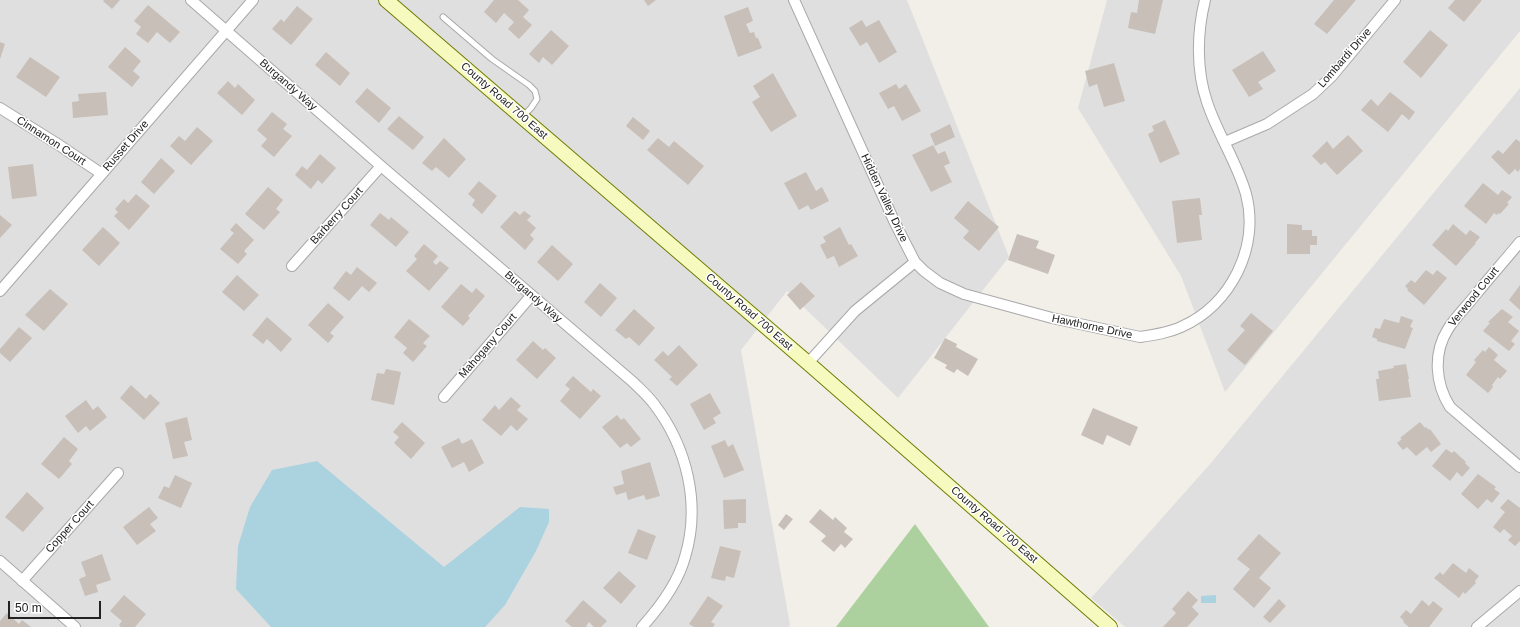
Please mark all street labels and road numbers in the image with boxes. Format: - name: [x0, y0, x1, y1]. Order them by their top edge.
- street label: Lombardi Drive: [1316, 26, 1374, 90]
- street label: Burgandy Way: [257, 56, 319, 114]
- street label: County Road 700 East: [458, 60, 550, 142]
- street label: Cinnamon Court: [14, 114, 88, 168]
- street label: Russet Drive: [100, 118, 152, 174]
- street label: Hidden Valley Drive: [858, 152, 910, 244]
- street label: Barberry Court: [308, 185, 366, 247]
- street label: Verwood Court: [1446, 265, 1502, 329]
- street label: Burgandy Way: [502, 268, 564, 326]
- street label: County Road 700 East: [703, 271, 795, 353]
- street label: Mahogany Court: [456, 311, 520, 381]
- street label: Hawthorne Drive: [1051, 312, 1133, 342]
- street label: County Road 700 East: [948, 484, 1040, 566]
- street label: Copper Court: [43, 498, 97, 556]

